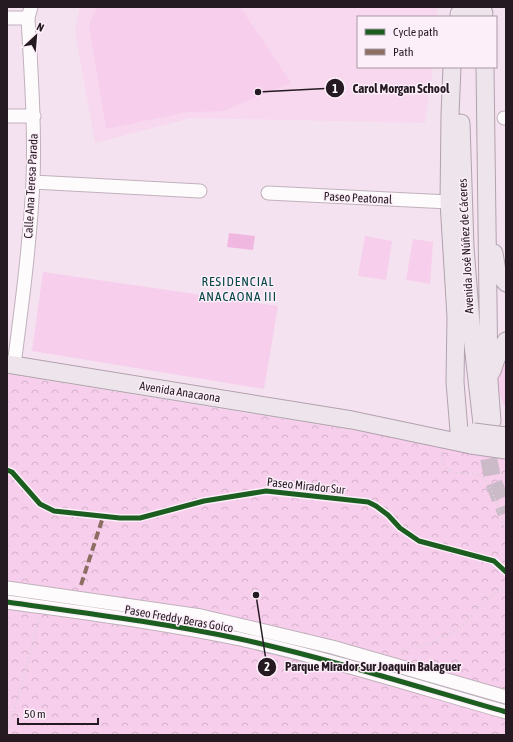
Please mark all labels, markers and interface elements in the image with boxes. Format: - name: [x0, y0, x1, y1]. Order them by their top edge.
- north arrow: [16, 16, 56, 56]
- legend: [357, 16, 497, 68]
- text: N: [35, 20, 46, 34]
- text: Cycle path: [393, 25, 438, 39]
- text: Path: [393, 45, 414, 59]
- callout: Carol Morgan School: [325, 76, 458, 101]
- text: Carol Morgan School: [352, 81, 450, 96]
- text: 1: [332, 82, 338, 96]
- street label: Calle Ana Teresa Parada: [21, 133, 41, 239]
- street label: Avenida José Núñez de Cáceres: [455, 178, 477, 314]
- street label: Paseo Peatonal: [323, 189, 393, 207]
- district label: RESIDENCIAL ANACAONA III: [199, 274, 277, 304]
- street label: Avenida Anacaona: [138, 379, 222, 405]
- street label: Paseo Mirador Sur: [266, 475, 346, 497]
- street label: Paseo Freddy Beras Goico: [123, 603, 235, 636]
- callout: Parque Mirador Sur Joaquín Balaguer: [257, 654, 469, 679]
- text: Parque Mirador Sur Joaquín Balaguer: [285, 659, 462, 674]
- text: 2: [264, 660, 270, 674]
- scale bar: [18, 700, 98, 726]
- text: 50 m: [24, 707, 46, 721]

